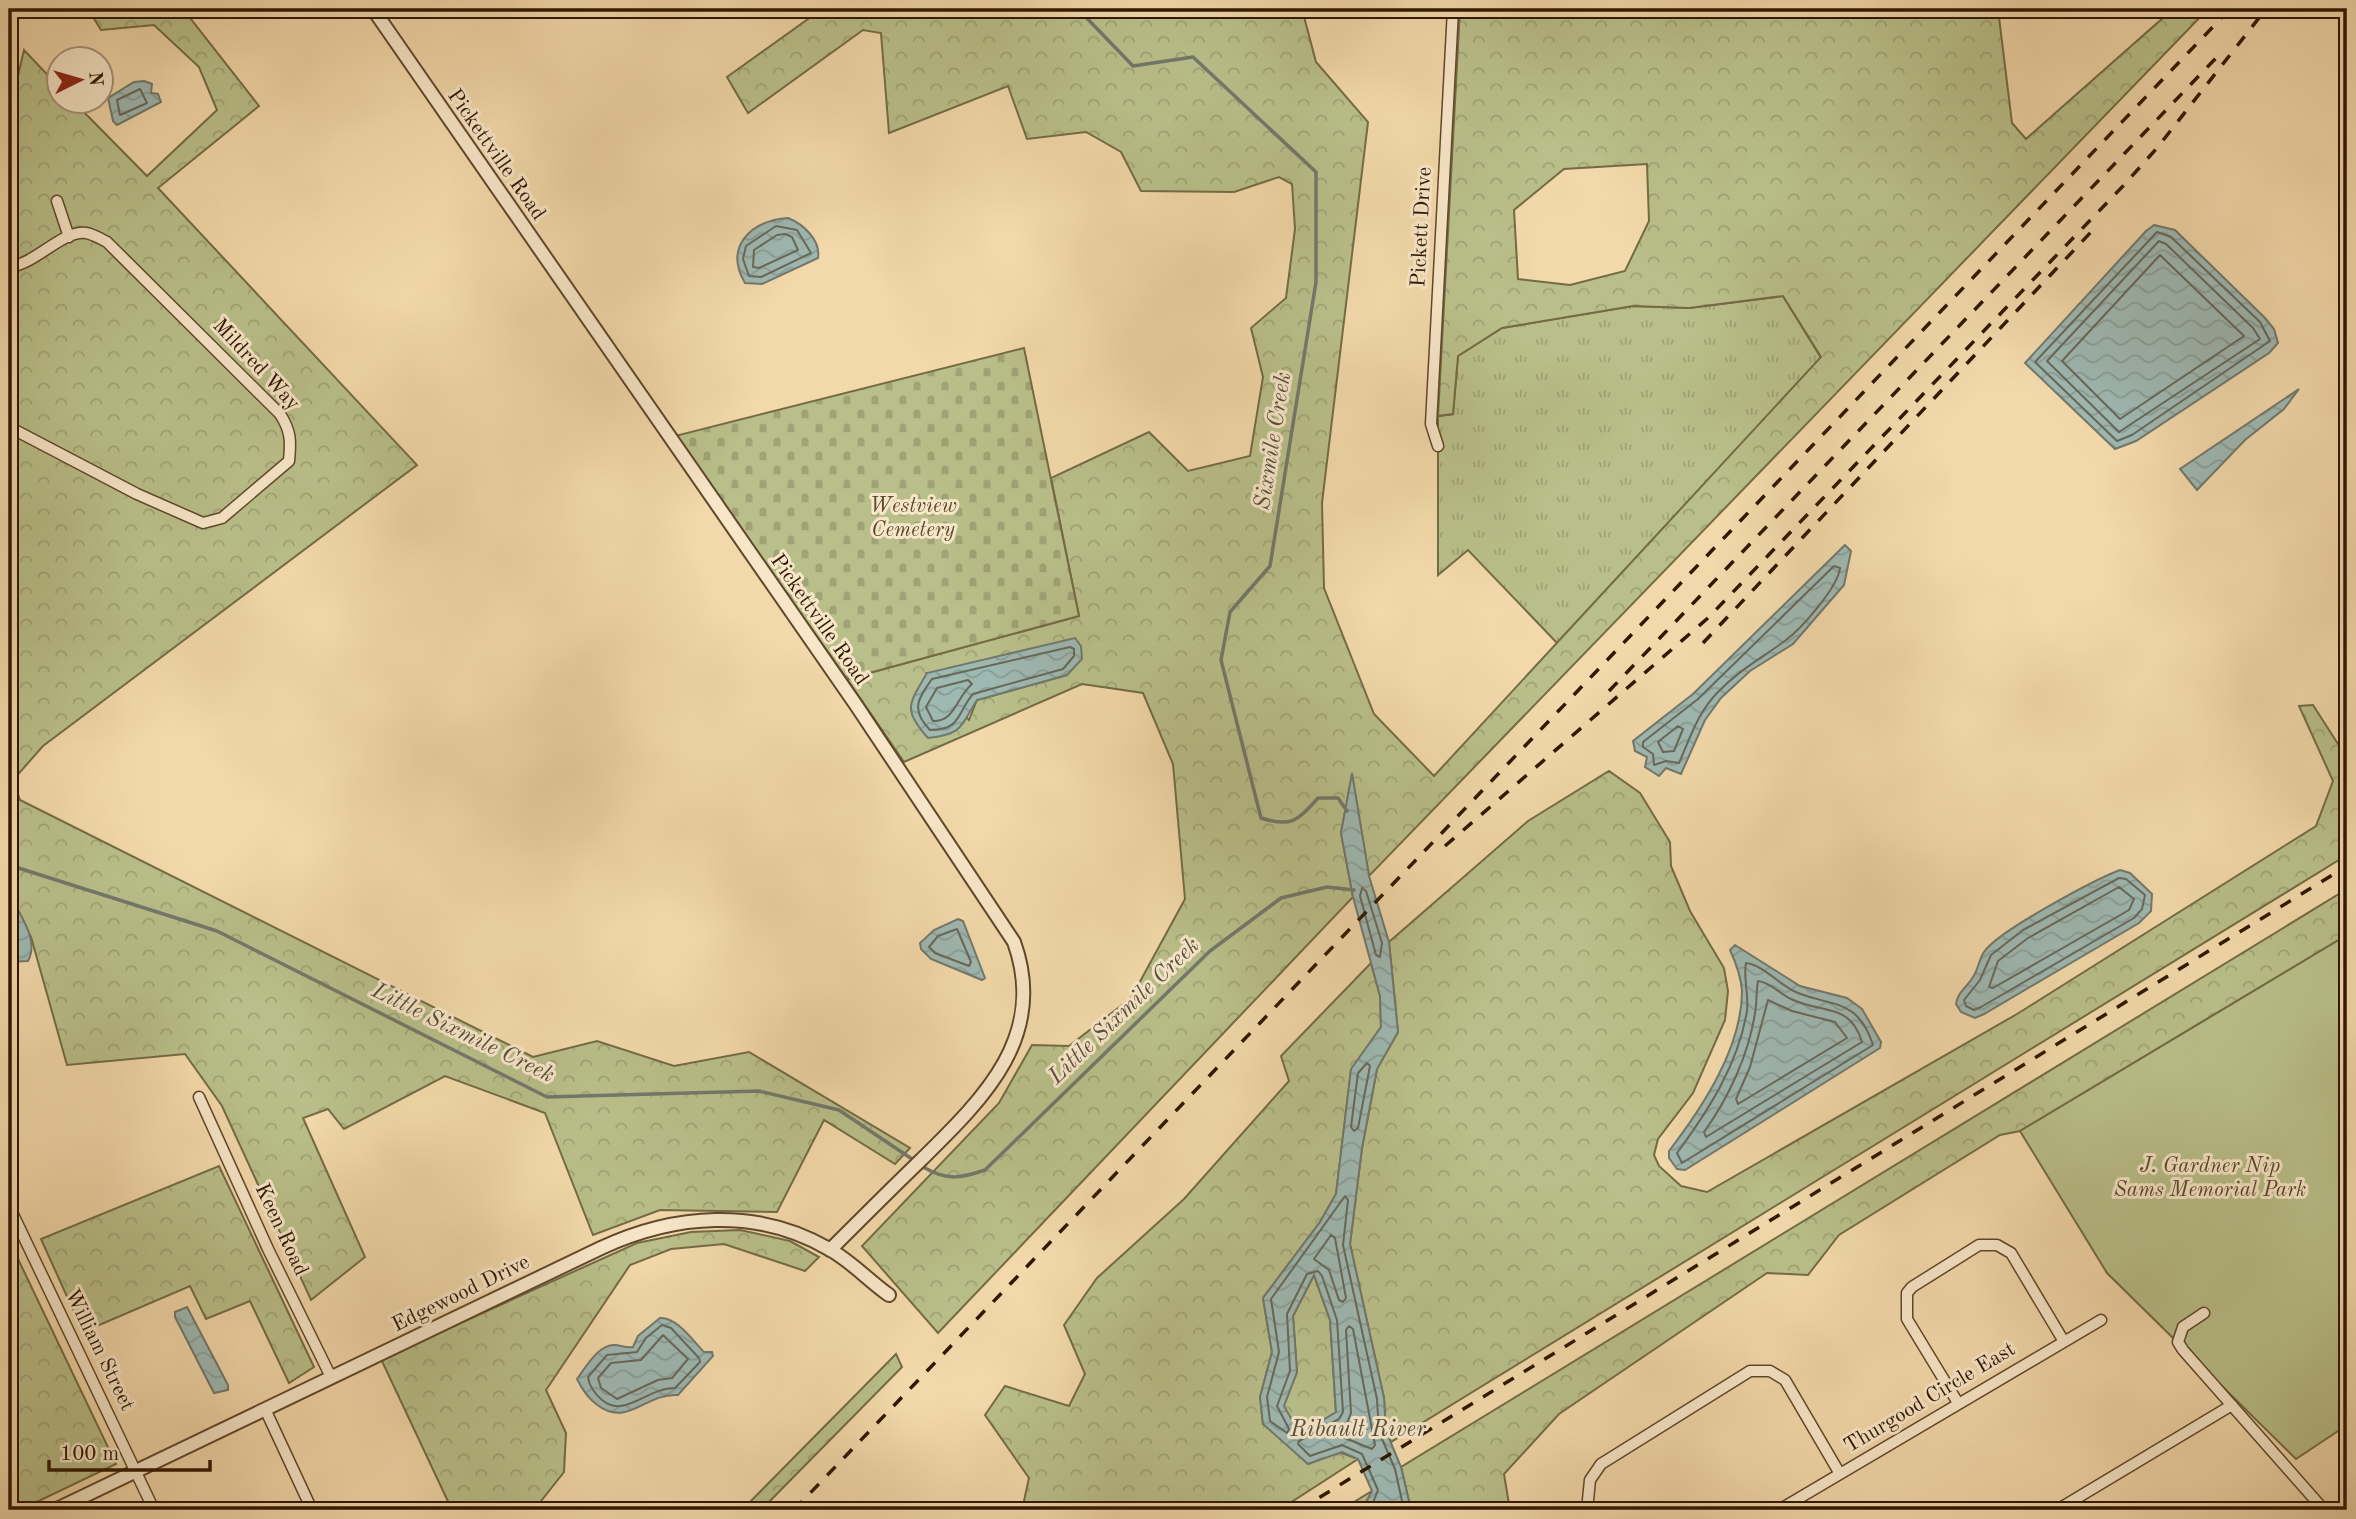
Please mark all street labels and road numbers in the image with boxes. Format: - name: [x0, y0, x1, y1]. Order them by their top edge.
- street label: Pickettville Road: [443, 86, 549, 224]
- street label: Pickett Drive: [1408, 166, 1436, 288]
- street label: Mildred Way: [208, 315, 304, 415]
- street label: Pickettville Road: [766, 551, 872, 689]
- street label: Keen Road: [251, 1181, 311, 1279]
- street label: Edgewood Drive: [389, 1252, 533, 1336]
- street label: William Street: [60, 1286, 138, 1414]
- street label: Thurgood Circle East: [1841, 1339, 2019, 1457]

